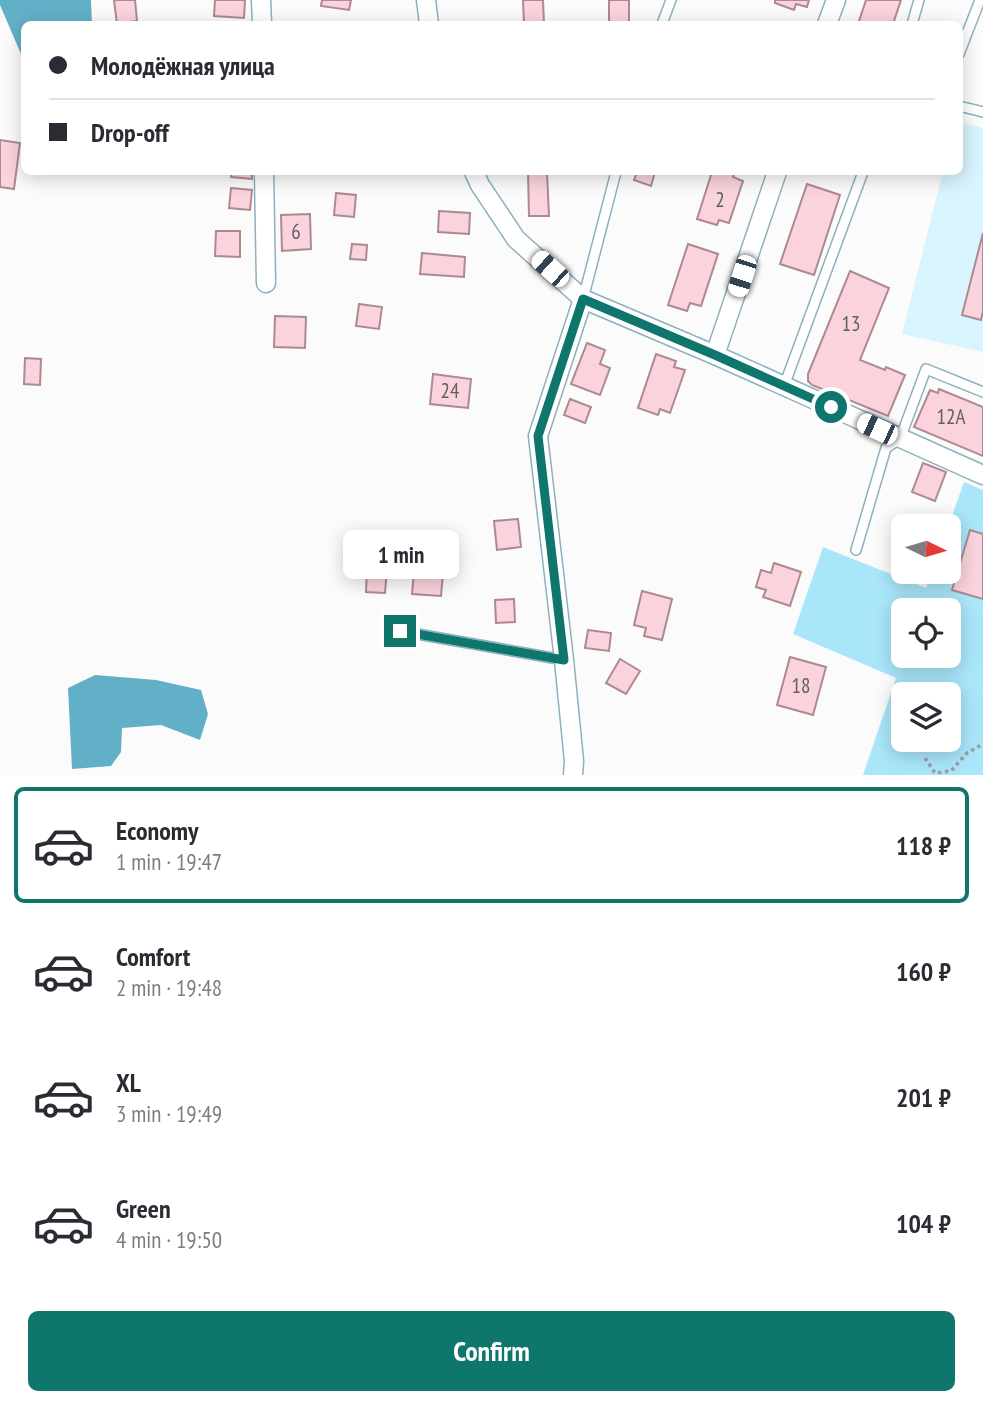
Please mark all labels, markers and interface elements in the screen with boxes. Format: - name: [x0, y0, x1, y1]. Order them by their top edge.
- text: Молодёжная улица: [91, 49, 275, 82]
- text: Drop-off: [91, 116, 169, 149]
- house number: 2: [715, 186, 725, 213]
- house number: 6: [291, 218, 301, 245]
- car: [528, 247, 573, 291]
- car: [726, 253, 759, 299]
- house number: 13: [842, 310, 860, 337]
- house number: 24: [441, 377, 460, 404]
- route start: [815, 391, 847, 423]
- house number: 12А: [937, 403, 965, 430]
- car: [854, 411, 901, 447]
- north arrow: [891, 514, 961, 584]
- map controls: [891, 514, 961, 752]
- callout: 1 min: [342, 530, 458, 578]
- text: 1 min: [378, 540, 424, 569]
- button: locate: [891, 598, 961, 668]
- route end: [384, 615, 416, 647]
- house number: 18: [792, 672, 810, 699]
- button: layers: [891, 682, 961, 752]
- icon: car: [32, 814, 95, 877]
- text: Economy: [116, 814, 198, 847]
- text: 118 ₽: [896, 829, 951, 862]
- text: 1 min · 19:47: [116, 847, 222, 876]
- icon: car: [32, 940, 95, 1003]
- text: Comfort: [116, 940, 190, 973]
- text: 160 ₽: [896, 955, 951, 988]
- text: 2 min · 19:48: [116, 973, 222, 1002]
- icon: car: [32, 1066, 95, 1129]
- text: XL: [116, 1066, 141, 1099]
- text: 201 ₽: [896, 1081, 951, 1114]
- text: 3 min · 19:49: [116, 1099, 222, 1128]
- icon: car: [32, 1192, 95, 1255]
- text: Green: [116, 1192, 171, 1225]
- text: 104 ₽: [896, 1207, 951, 1240]
- text: 4 min · 19:50: [116, 1225, 222, 1254]
- button: Confirm: [28, 1311, 955, 1391]

